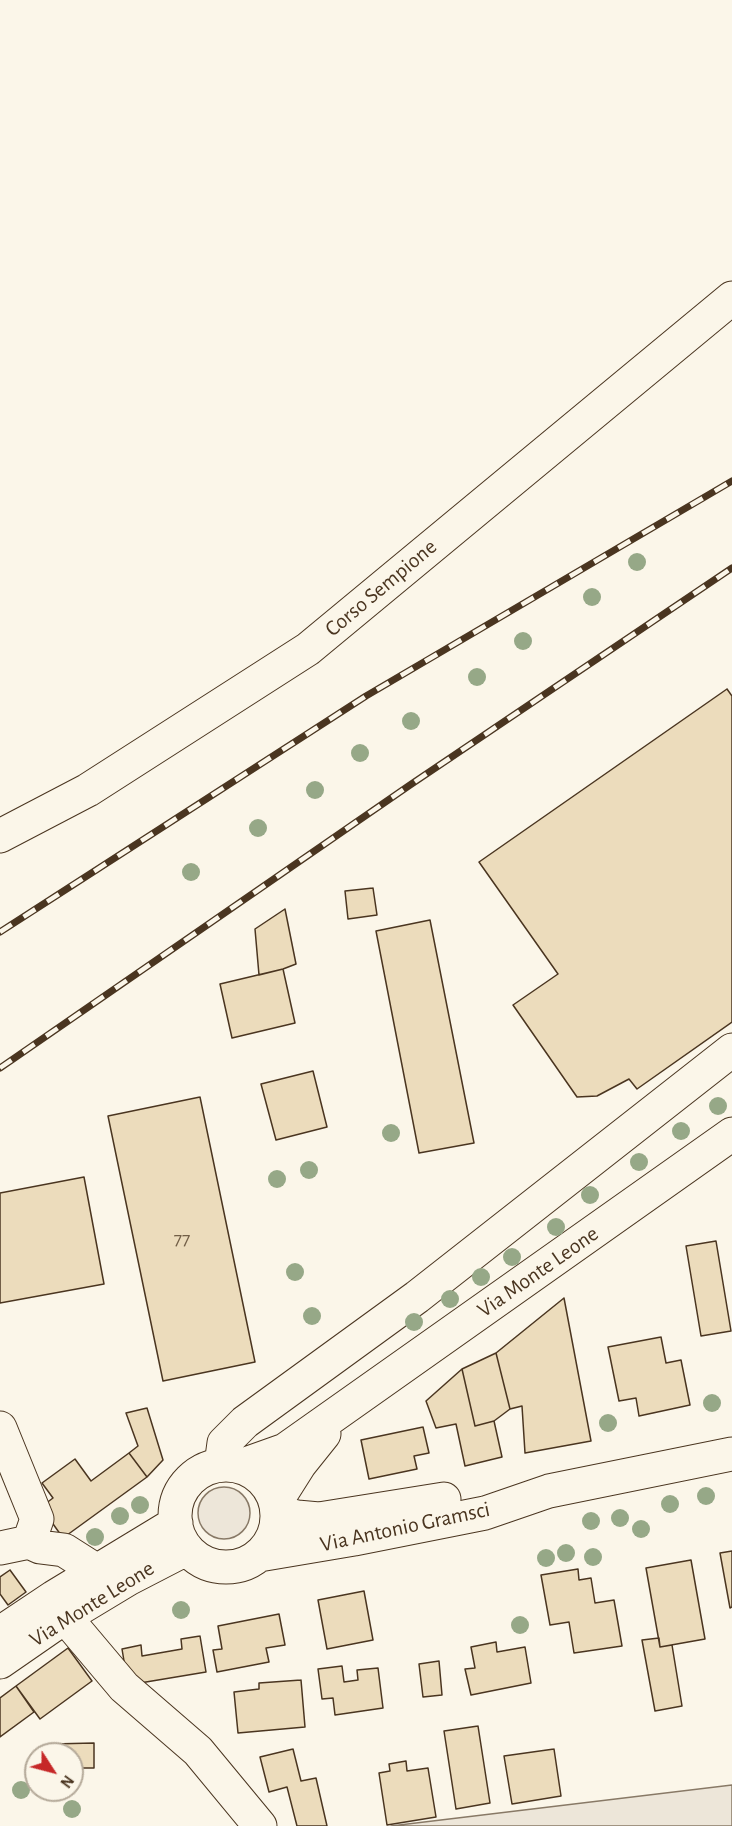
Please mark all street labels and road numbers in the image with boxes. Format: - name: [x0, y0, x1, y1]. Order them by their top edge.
- street label: Corso Sempione: [320, 534, 442, 642]
- street label: Via Monte Leone: [472, 1220, 604, 1324]
- street label: Via Antonio Gramsci: [318, 1496, 492, 1558]
- street label: Via Monte Leone: [25, 1555, 159, 1653]

